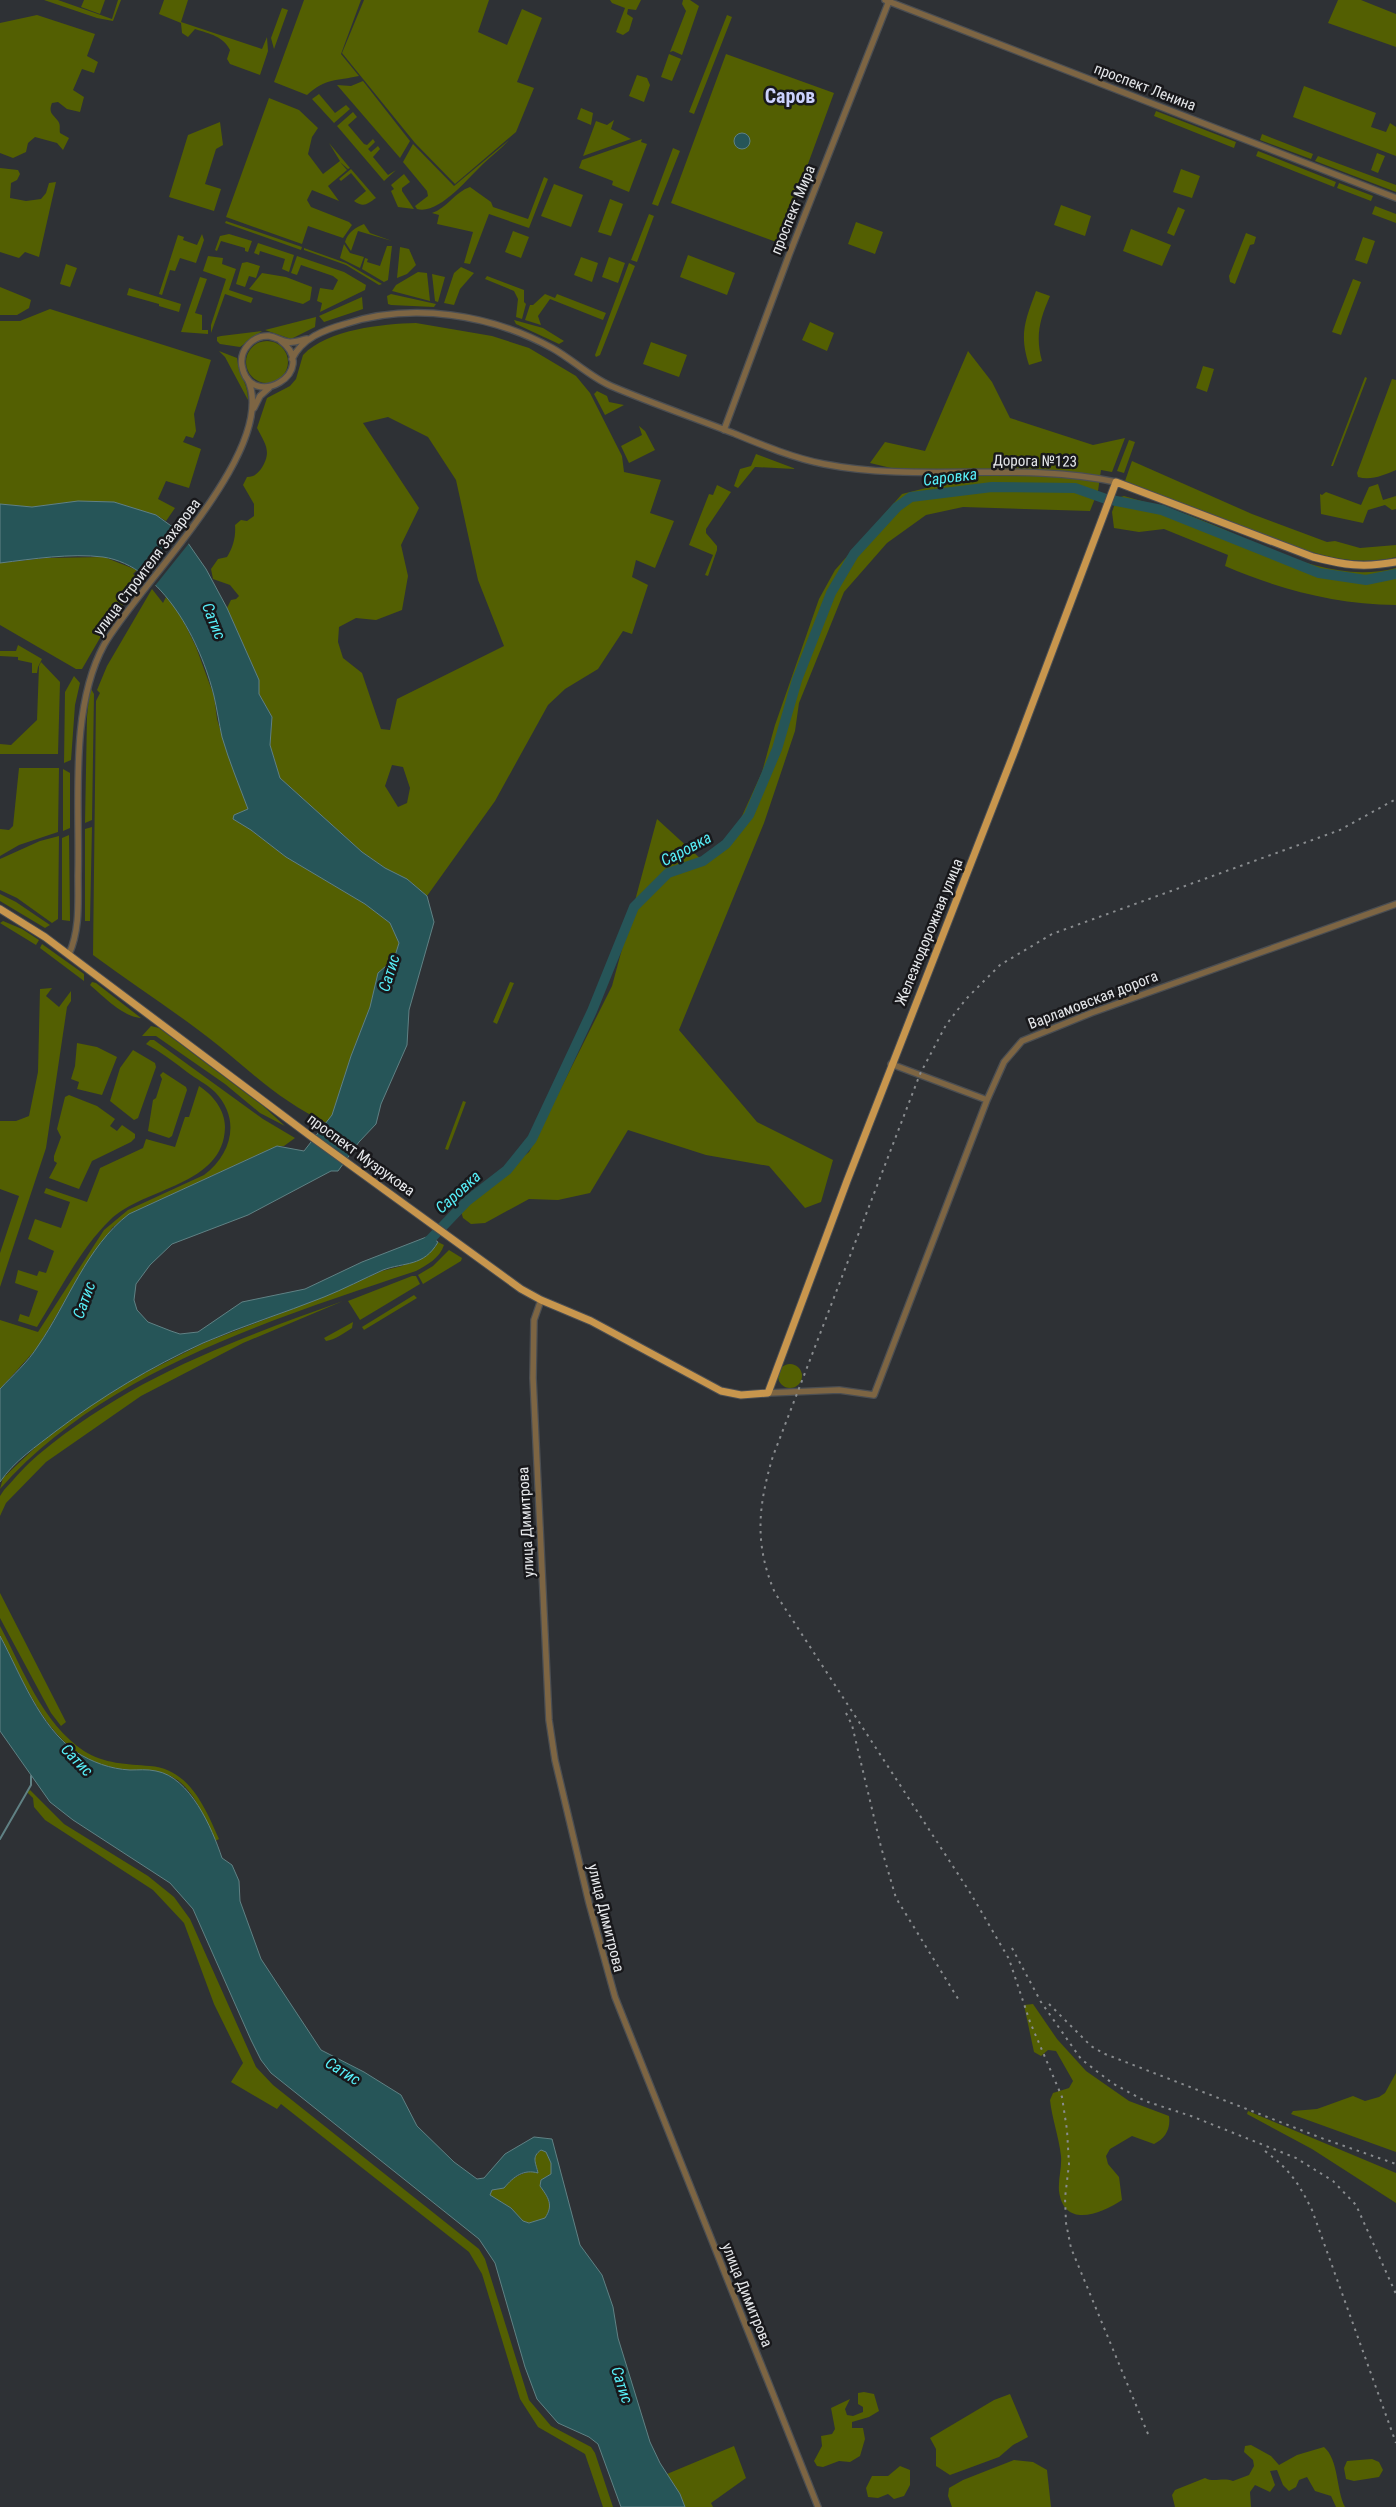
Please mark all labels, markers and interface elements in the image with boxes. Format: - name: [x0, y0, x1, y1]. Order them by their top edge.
- street label: проспект Ленина: [1092, 59, 1198, 115]
- district label: Саров: [765, 84, 815, 108]
- street label: проспект Мира: [767, 163, 819, 257]
- street label: Дорога №123: [993, 451, 1077, 471]
- water label: Саровка: [922, 464, 978, 490]
- street label: улица Строителя Захарова: [90, 495, 204, 639]
- water label: Сатис: [198, 600, 230, 642]
- water label: Саровка: [658, 828, 714, 870]
- street label: Железнодорожная улица: [891, 856, 967, 1008]
- water label: Сатис: [374, 952, 404, 994]
- street label: Варламовская дорога: [1026, 967, 1160, 1033]
- street label: проспект Музрукова: [304, 1110, 418, 1200]
- water label: Саровка: [431, 1167, 485, 1217]
- water label: Сатис: [69, 1279, 99, 1321]
- street label: улица Димитрова: [514, 1466, 538, 1578]
- water label: Сатис: [57, 1740, 97, 1780]
- street label: улица Димитрова: [584, 1862, 628, 1974]
- water label: Сатис: [322, 2053, 364, 2089]
- street label: улица Димитрова: [718, 2240, 776, 2350]
- water label: Сатис: [607, 2364, 637, 2406]

